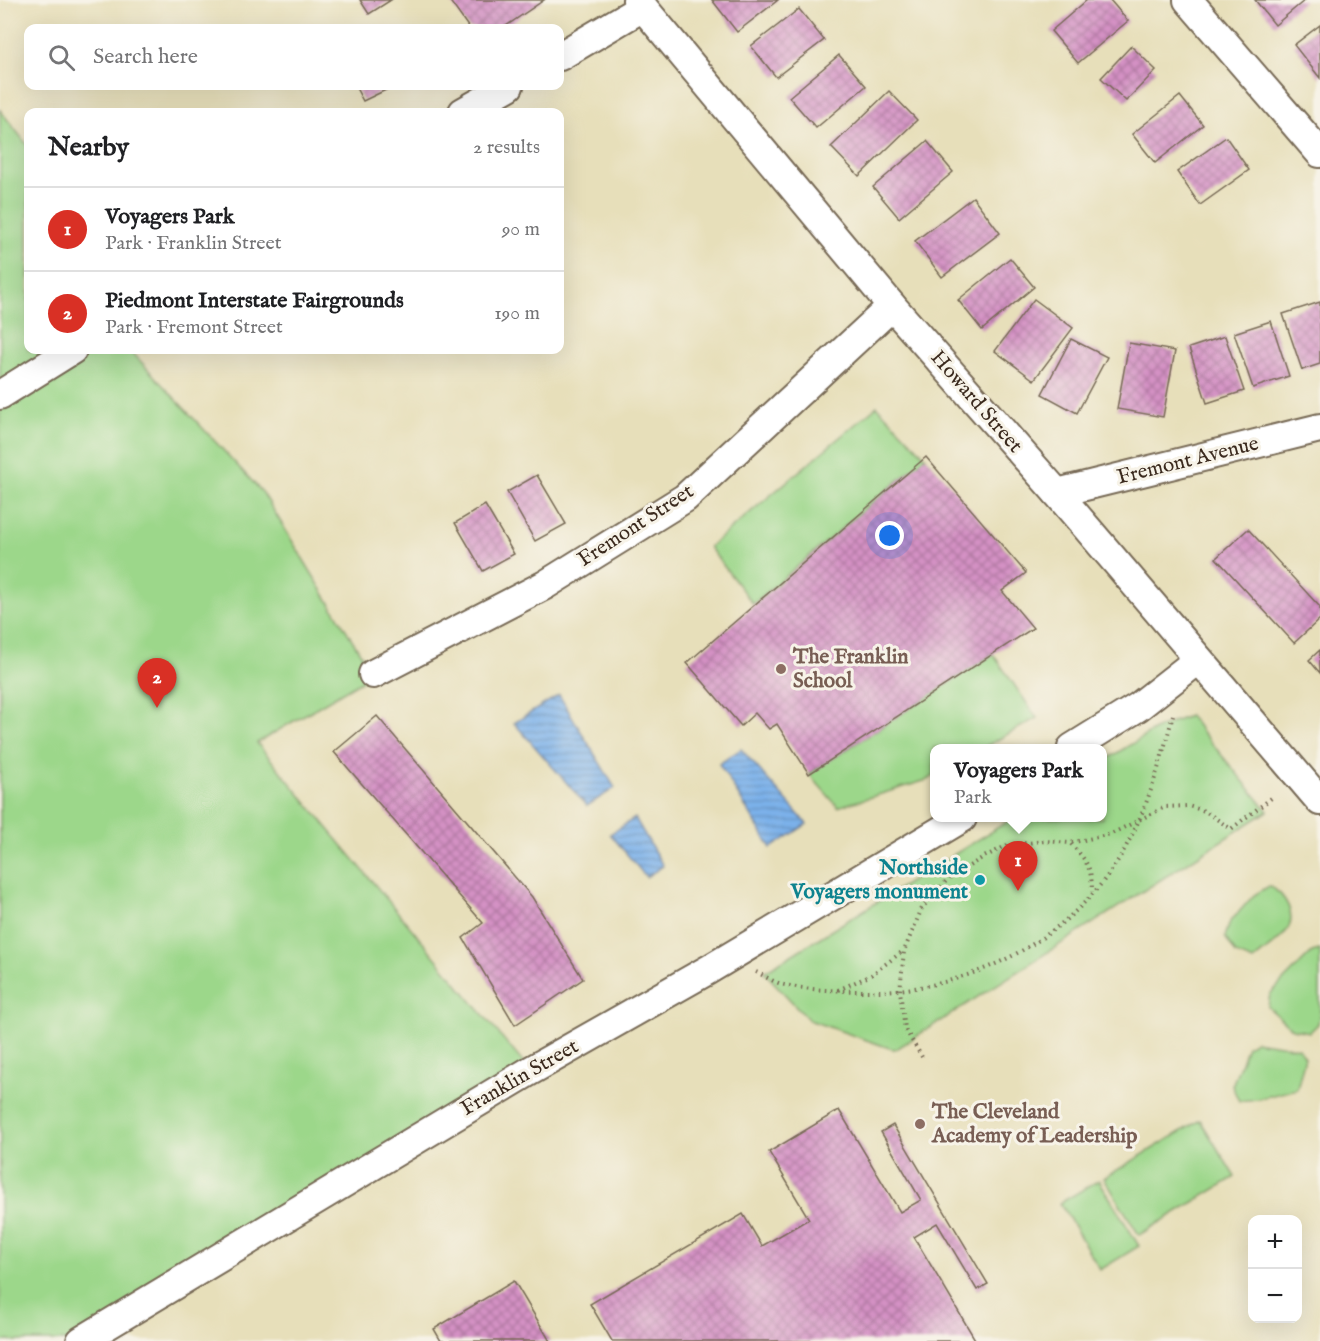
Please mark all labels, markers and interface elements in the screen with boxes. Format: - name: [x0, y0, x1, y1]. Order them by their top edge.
- search box: [24, 24, 564, 90]
- icon: search: [45, 41, 78, 74]
- text: Search here: [93, 43, 198, 71]
- text: Nearby: [48, 131, 129, 164]
- text: 2 results: [473, 135, 540, 160]
- text: Voyagers Park: [105, 203, 235, 231]
- text: 1: [64, 217, 71, 242]
- text: 90 m: [502, 217, 540, 242]
- text: Park · Franklin Street: [105, 231, 282, 256]
- text: Piedmont Interstate Fairgrounds: [105, 287, 404, 315]
- text: 2: [63, 301, 72, 326]
- text: 190 m: [494, 301, 540, 326]
- text: Park · Fremont Street: [105, 315, 283, 340]
- street label: Howard Street: [924, 345, 1028, 459]
- street label: Fremont Avenue: [1114, 430, 1262, 492]
- street label: Fremont Street: [573, 478, 699, 574]
- your location: [875, 521, 904, 550]
- place label: The Franklin School: [792, 644, 909, 695]
- pin: 2: [138, 658, 176, 708]
- marker: The Franklin School: [774, 662, 788, 676]
- popup: [930, 744, 1107, 822]
- text: Voyagers Park: [954, 757, 1083, 785]
- text: Park: [954, 785, 992, 810]
- pin: 1: [998, 842, 1038, 891]
- place label: Northside Voyagers monument: [790, 855, 969, 906]
- marker: Northside Voyagers monument: [973, 873, 987, 887]
- street label: Franklin Street: [456, 1033, 584, 1123]
- place label: The Cleveland Academy of Leadership: [931, 1099, 1138, 1150]
- marker: The Cleveland Academy of Leadership: [913, 1117, 927, 1131]
- map controls: [1248, 1215, 1302, 1323]
- button: +: [1248, 1215, 1302, 1269]
- button: −: [1248, 1269, 1302, 1323]

